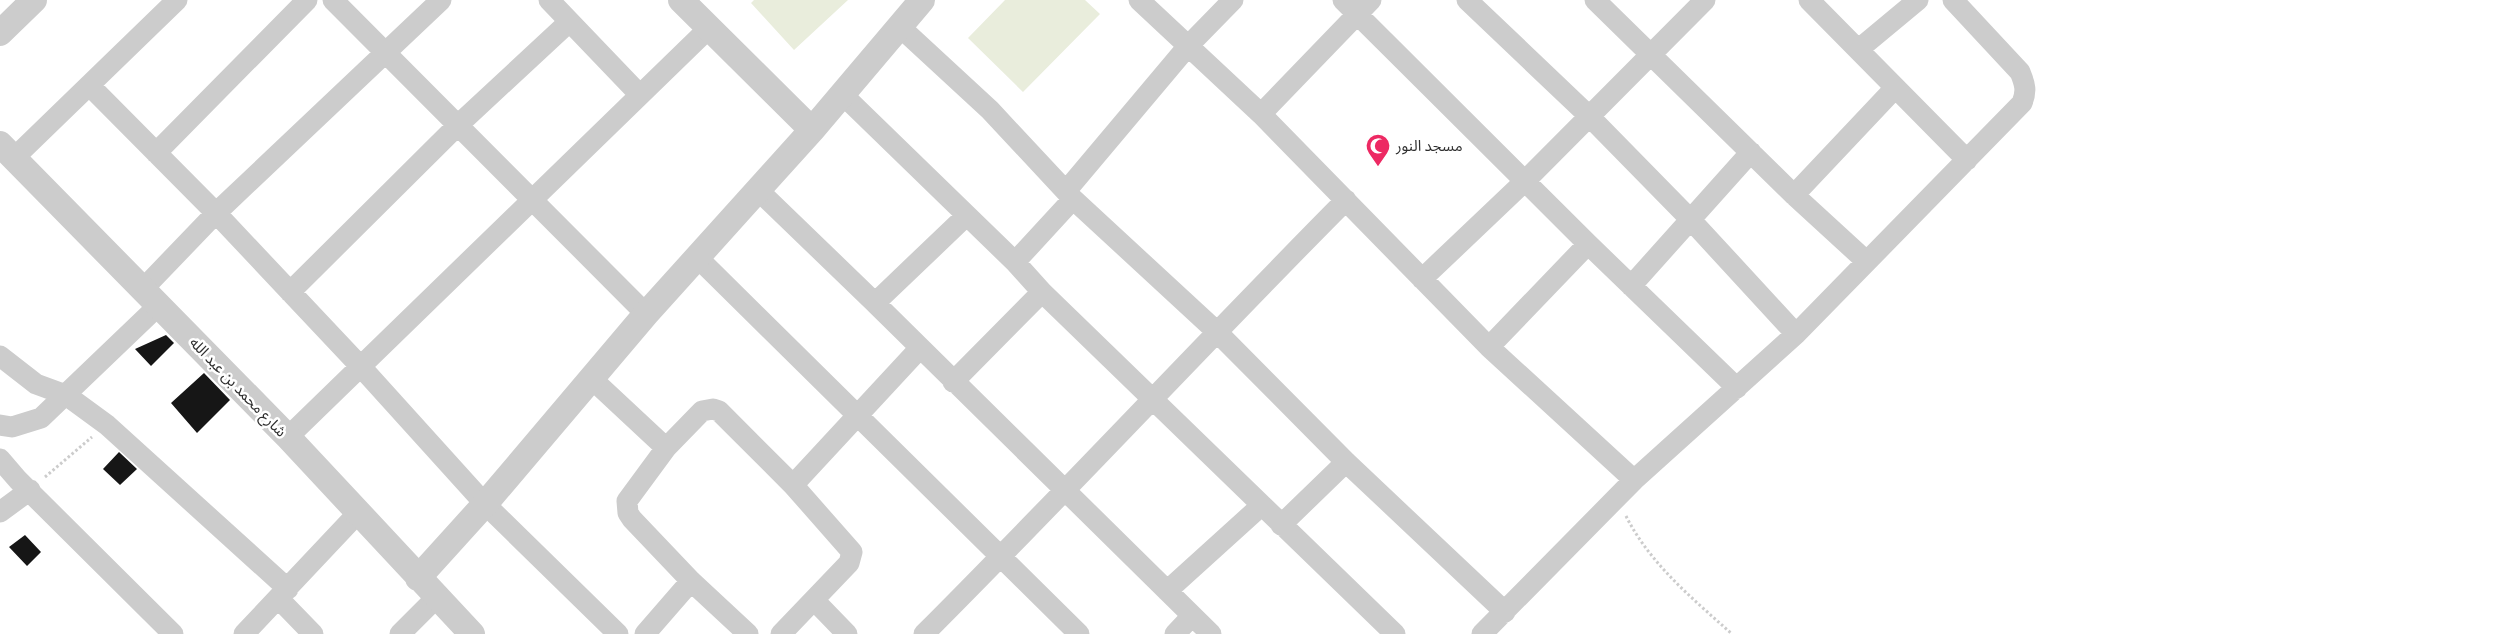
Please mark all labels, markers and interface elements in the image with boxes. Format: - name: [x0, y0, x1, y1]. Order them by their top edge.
- mosque icon: مسجد النور: [1365, 133, 1391, 167]
- place label: مسجد النور: [1395, 134, 1463, 157]
- street label: شارع محمد بن عبد الله: [184, 331, 292, 443]

